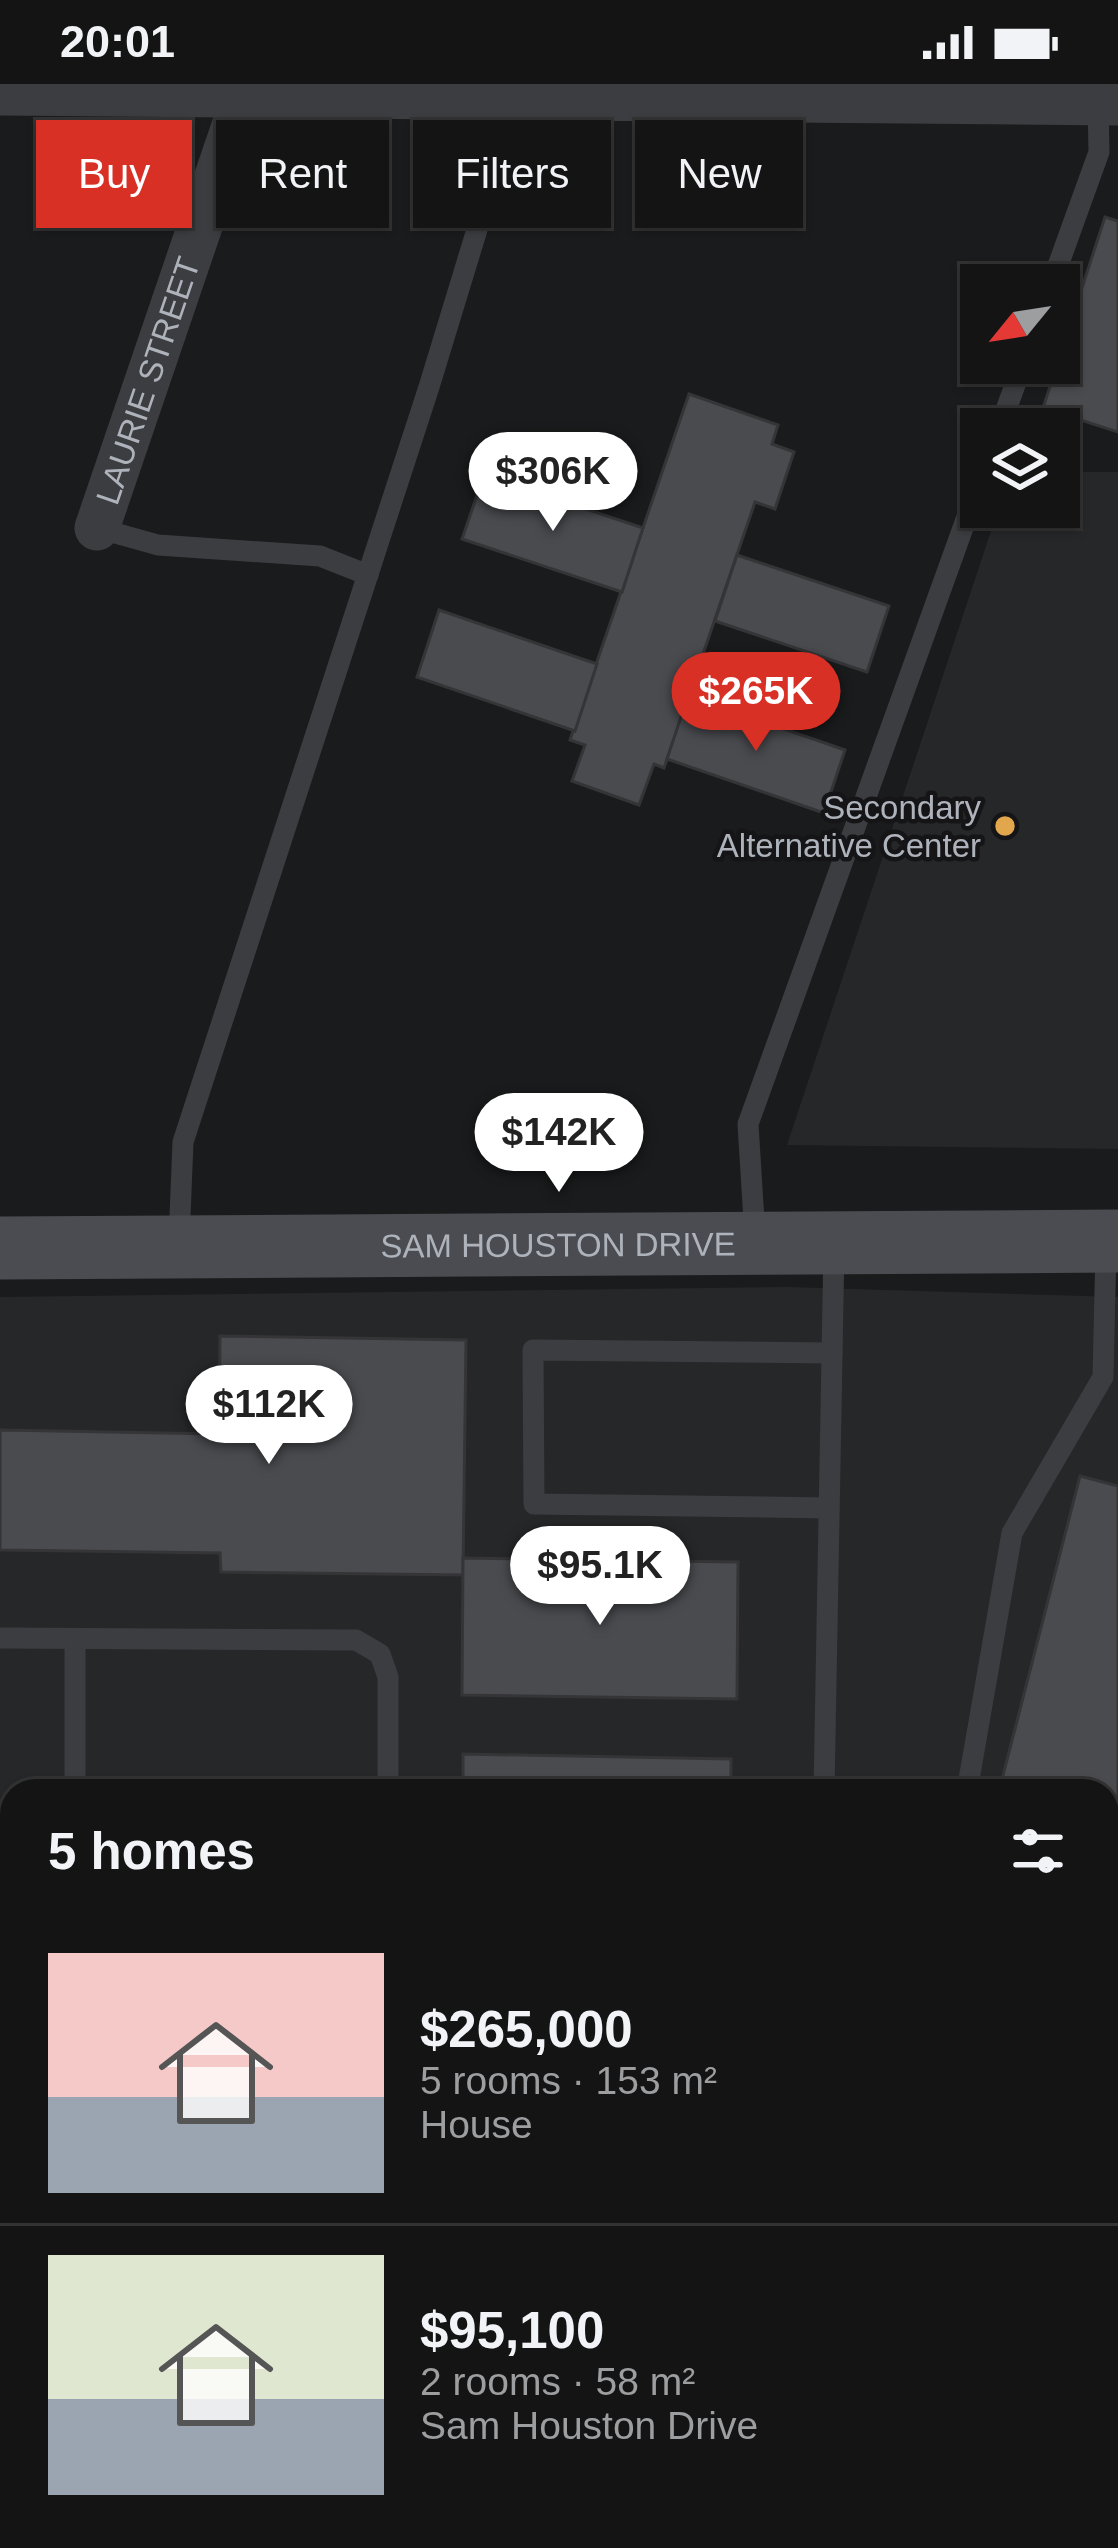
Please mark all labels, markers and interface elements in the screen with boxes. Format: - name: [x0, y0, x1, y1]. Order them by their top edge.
- text: 20:01: [60, 16, 175, 67]
- chip: Buy: [36, 120, 192, 228]
- chip: Rent: [216, 120, 389, 228]
- chip: Filters: [413, 120, 611, 228]
- chip: New: [635, 120, 803, 228]
- street label: LAURIE STREET: [89, 252, 207, 509]
- north arrow: [960, 264, 1080, 384]
- map controls: [960, 264, 1080, 528]
- button: layers: [960, 408, 1080, 528]
- pin: $306K: [469, 432, 637, 534]
- text: $306K: [496, 449, 610, 492]
- pin: $265K: [672, 652, 840, 754]
- text: $265K: [699, 669, 813, 712]
- place label: Secondary Alternative Center: [717, 789, 981, 864]
- marker: Secondary Alternative Center: [992, 813, 1018, 839]
- pin: $142K: [475, 1093, 643, 1195]
- text: $142K: [502, 1110, 616, 1153]
- street label: SAM HOUSTON DRIVE: [380, 1225, 736, 1265]
- pin: $112K: [185, 1365, 353, 1467]
- text: $112K: [213, 1382, 325, 1425]
- pin: $95.1K: [502, 1526, 698, 1628]
- text: $95.1K: [537, 1543, 663, 1586]
- icon: filters: [1005, 1818, 1071, 1884]
- text: 5 homes: [48, 1823, 255, 1880]
- icon: home: [144, 2001, 288, 2145]
- text: $265,000: [420, 2001, 633, 2058]
- text: 5 rooms · 153 m²: [420, 2059, 717, 2102]
- text: House: [420, 2103, 533, 2146]
- text: $95,100: [420, 2302, 604, 2359]
- icon: home: [144, 2303, 288, 2447]
- text: 2 rooms · 58 m²: [420, 2360, 695, 2403]
- text: Sam Houston Drive: [420, 2404, 758, 2447]

